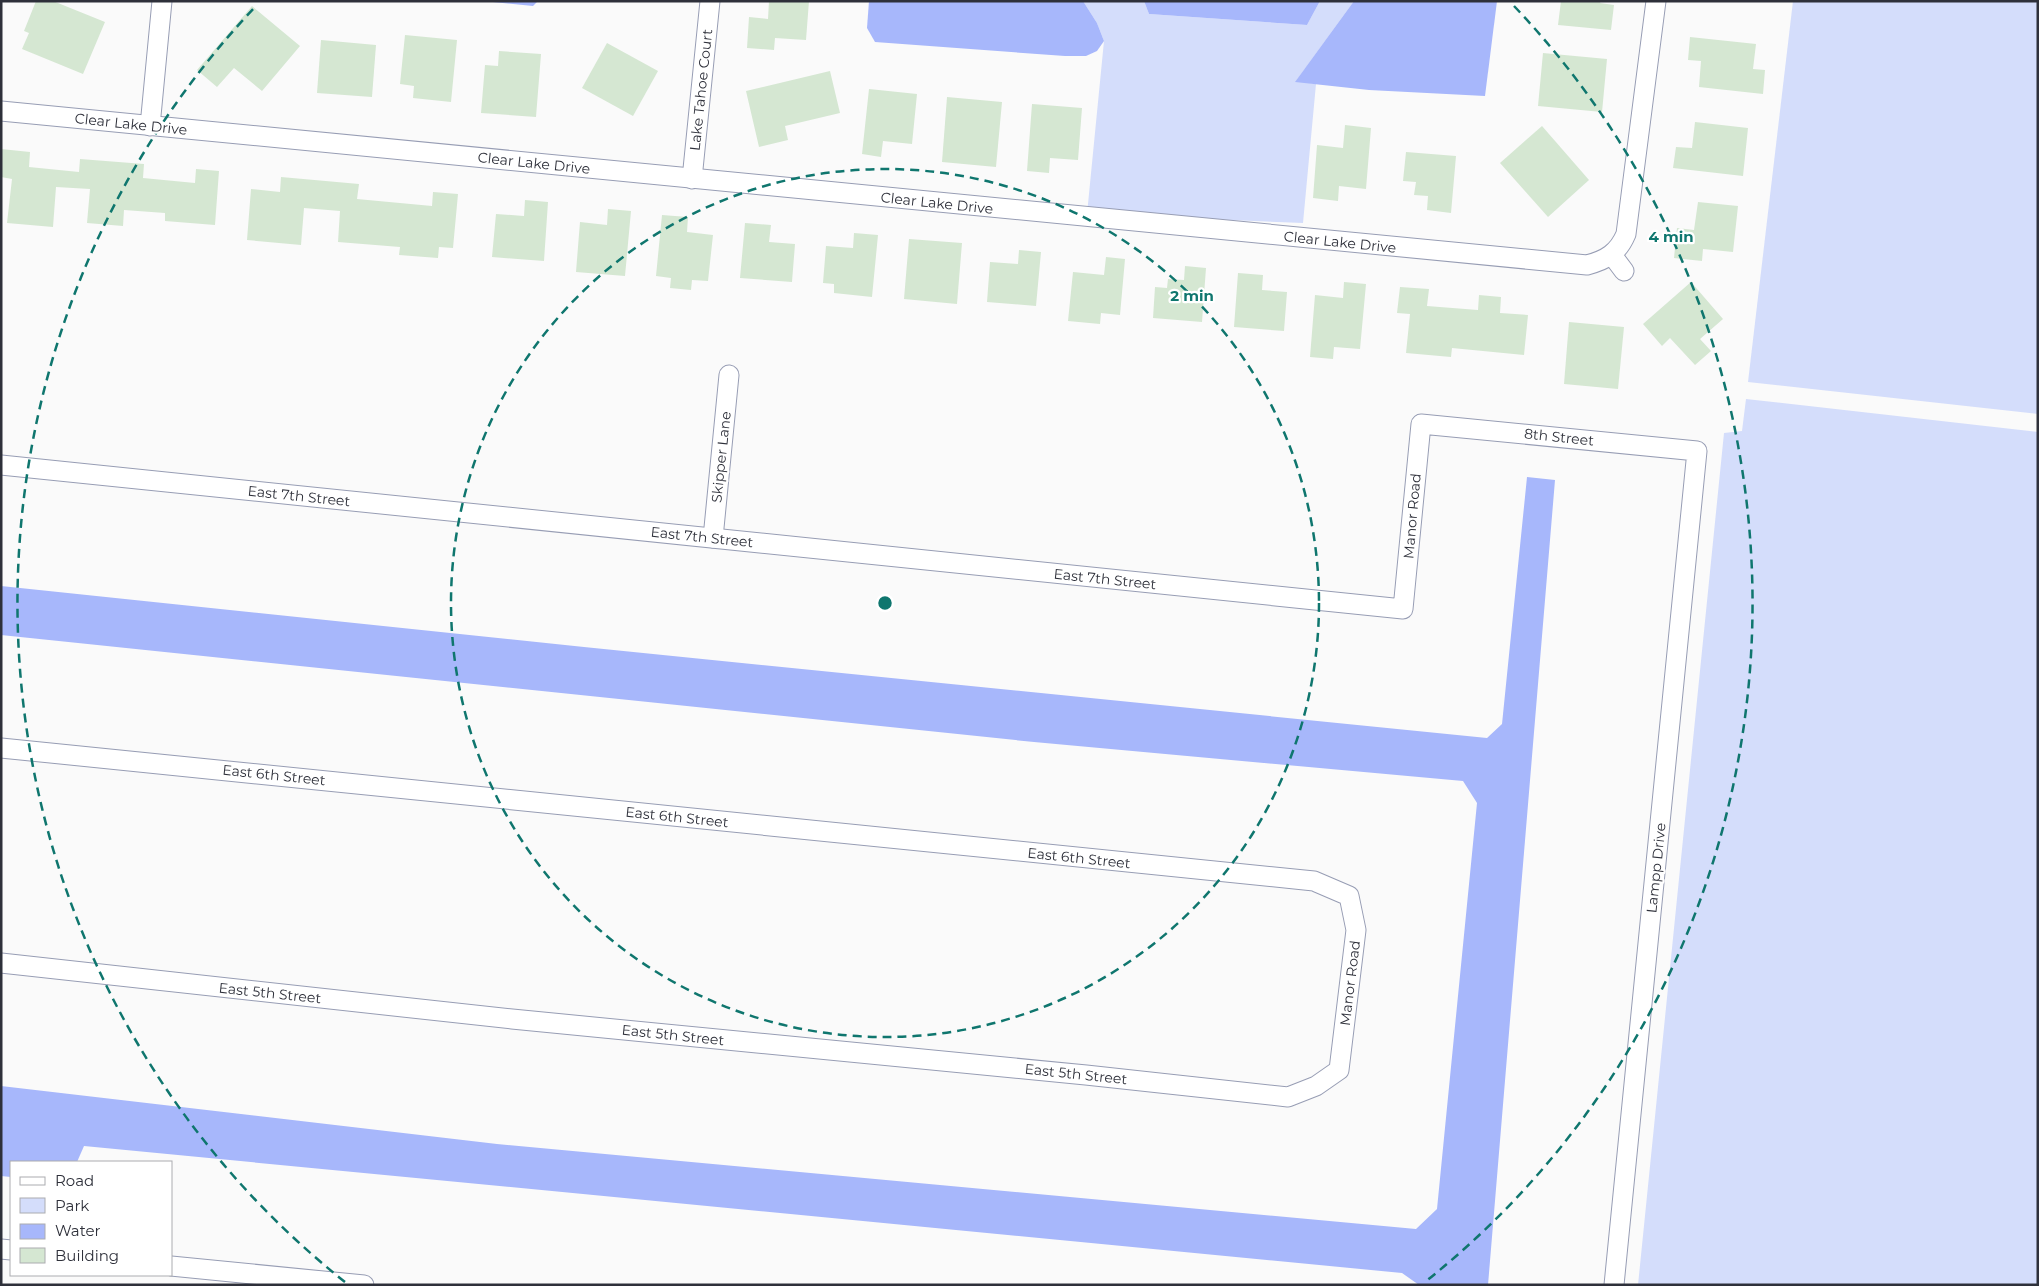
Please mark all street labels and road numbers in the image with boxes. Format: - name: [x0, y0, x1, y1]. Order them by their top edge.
- street label: Lake Tahoe Court: [686, 28, 716, 152]
- street label: Clear Lake Drive: [74, 109, 188, 139]
- street label: Clear Lake Drive: [477, 148, 591, 178]
- street label: Clear Lake Drive: [880, 188, 994, 218]
- street label: Clear Lake Drive: [1283, 227, 1397, 257]
- street label: Skipper Lane: [707, 410, 735, 504]
- street label: 8th Street: [1523, 424, 1595, 450]
- street label: Manor Road: [1399, 472, 1425, 560]
- street label: East 7th Street: [247, 482, 351, 510]
- street label: East 7th Street: [650, 523, 754, 551]
- street label: East 7th Street: [1053, 565, 1157, 593]
- street label: East 6th Street: [222, 761, 327, 789]
- street label: East 6th Street: [625, 803, 730, 831]
- street label: Lampp Drive: [1642, 822, 1670, 914]
- street label: East 6th Street: [1027, 844, 1132, 872]
- street label: Manor Road: [1336, 939, 1364, 1027]
- street label: East 5th Street: [218, 979, 322, 1007]
- street label: East 5th Street: [621, 1021, 725, 1049]
- street label: East 5th Street: [1024, 1060, 1128, 1088]

